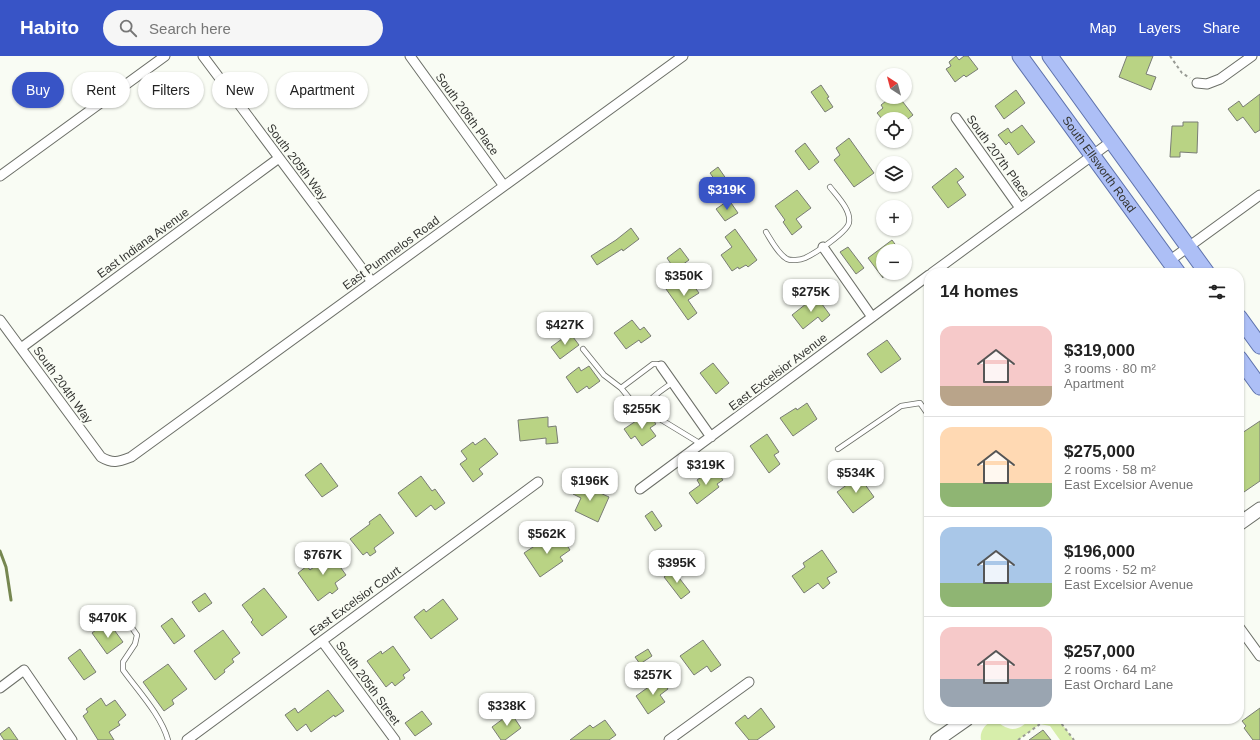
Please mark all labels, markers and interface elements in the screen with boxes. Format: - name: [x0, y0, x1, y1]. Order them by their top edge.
- search box: [103, 10, 383, 46]
- text: Habito: [20, 17, 79, 38]
- icon: search: [117, 17, 139, 39]
- text: Search here: [149, 20, 231, 37]
- text: Map: [1089, 20, 1117, 36]
- text: Layers: [1139, 20, 1181, 36]
- text: Share: [1203, 20, 1240, 36]
- north arrow: [876, 68, 912, 104]
- map controls: [876, 68, 912, 280]
- street label: South 206th Place: [433, 70, 502, 158]
- chip: Buy: [12, 72, 64, 108]
- chip: Rent: [72, 72, 130, 108]
- chip: Filters: [138, 72, 204, 108]
- chip: New: [212, 72, 268, 108]
- chip: Apartment: [276, 72, 368, 108]
- button: locate: [876, 112, 912, 148]
- street label: South 207th Place: [964, 112, 1033, 200]
- street label: South Ellsworth Road: [1059, 113, 1139, 215]
- street label: South 205th Way: [264, 121, 330, 203]
- button: layers: [876, 156, 912, 192]
- pin: $319K: [699, 177, 755, 211]
- text: $319K: [708, 182, 746, 197]
- button: +: [876, 200, 912, 236]
- street label: East Indiana Avenue: [94, 205, 192, 281]
- street label: East Pummelos Road: [340, 213, 442, 293]
- button: −: [876, 244, 912, 280]
- pin: $350K: [656, 263, 712, 297]
- text: $350K: [665, 268, 703, 283]
- pin: $275K: [783, 279, 839, 313]
- icon: filters: [1206, 281, 1228, 303]
- text: 14 homes: [940, 282, 1018, 301]
- text: $275K: [792, 284, 830, 299]
- pin: $427K: [537, 312, 593, 346]
- text: $427K: [546, 317, 584, 332]
- street label: East Excelsior Avenue: [726, 330, 830, 413]
- text: $319,000: [1064, 341, 1135, 360]
- icon: home: [972, 342, 1020, 390]
- street label: South 204th Way: [30, 344, 96, 426]
- text: 3 rooms · 80 m²: [1064, 361, 1156, 376]
- text: Apartment: [1064, 376, 1124, 391]
- pin: $255K: [614, 396, 670, 430]
- text: $255K: [623, 401, 661, 416]
- text: $275,000: [1064, 442, 1135, 461]
- icon: home: [972, 443, 1020, 491]
- pin: $319K: [678, 452, 734, 486]
- text: $319K: [687, 457, 725, 472]
- pin: $534K: [828, 460, 884, 494]
- text: 2 rooms · 58 m²: [1064, 462, 1156, 477]
- text: $534K: [837, 465, 875, 480]
- pin: $196K: [562, 468, 618, 502]
- text: $196K: [571, 473, 609, 488]
- text: East Excelsior Avenue: [1064, 477, 1193, 492]
- pin: $562K: [519, 521, 575, 555]
- text: $562K: [528, 526, 566, 541]
- pin: $767K: [295, 542, 351, 576]
- text: $196,000: [1064, 542, 1135, 561]
- icon: home: [972, 543, 1020, 591]
- text: $767K: [304, 547, 342, 562]
- pin: $395K: [649, 550, 705, 584]
- text: $395K: [658, 555, 696, 570]
- text: 2 rooms · 52 m²: [1064, 562, 1156, 577]
- street label: East Excelsior Court: [307, 563, 404, 639]
- text: East Excelsior Avenue: [1064, 577, 1193, 592]
- pin: $470K: [80, 605, 136, 639]
- text: $470K: [89, 610, 127, 625]
- street label: South 205th Street: [333, 638, 403, 728]
- text: $257,000: [1064, 642, 1135, 661]
- icon: home: [972, 643, 1020, 691]
- pin: $257K: [625, 662, 681, 696]
- text: 2 rooms · 64 m²: [1064, 662, 1156, 677]
- text: $257K: [634, 667, 672, 682]
- text: East Orchard Lane: [1064, 677, 1173, 692]
- pin: $338K: [479, 693, 535, 727]
- text: $338K: [488, 698, 526, 713]

